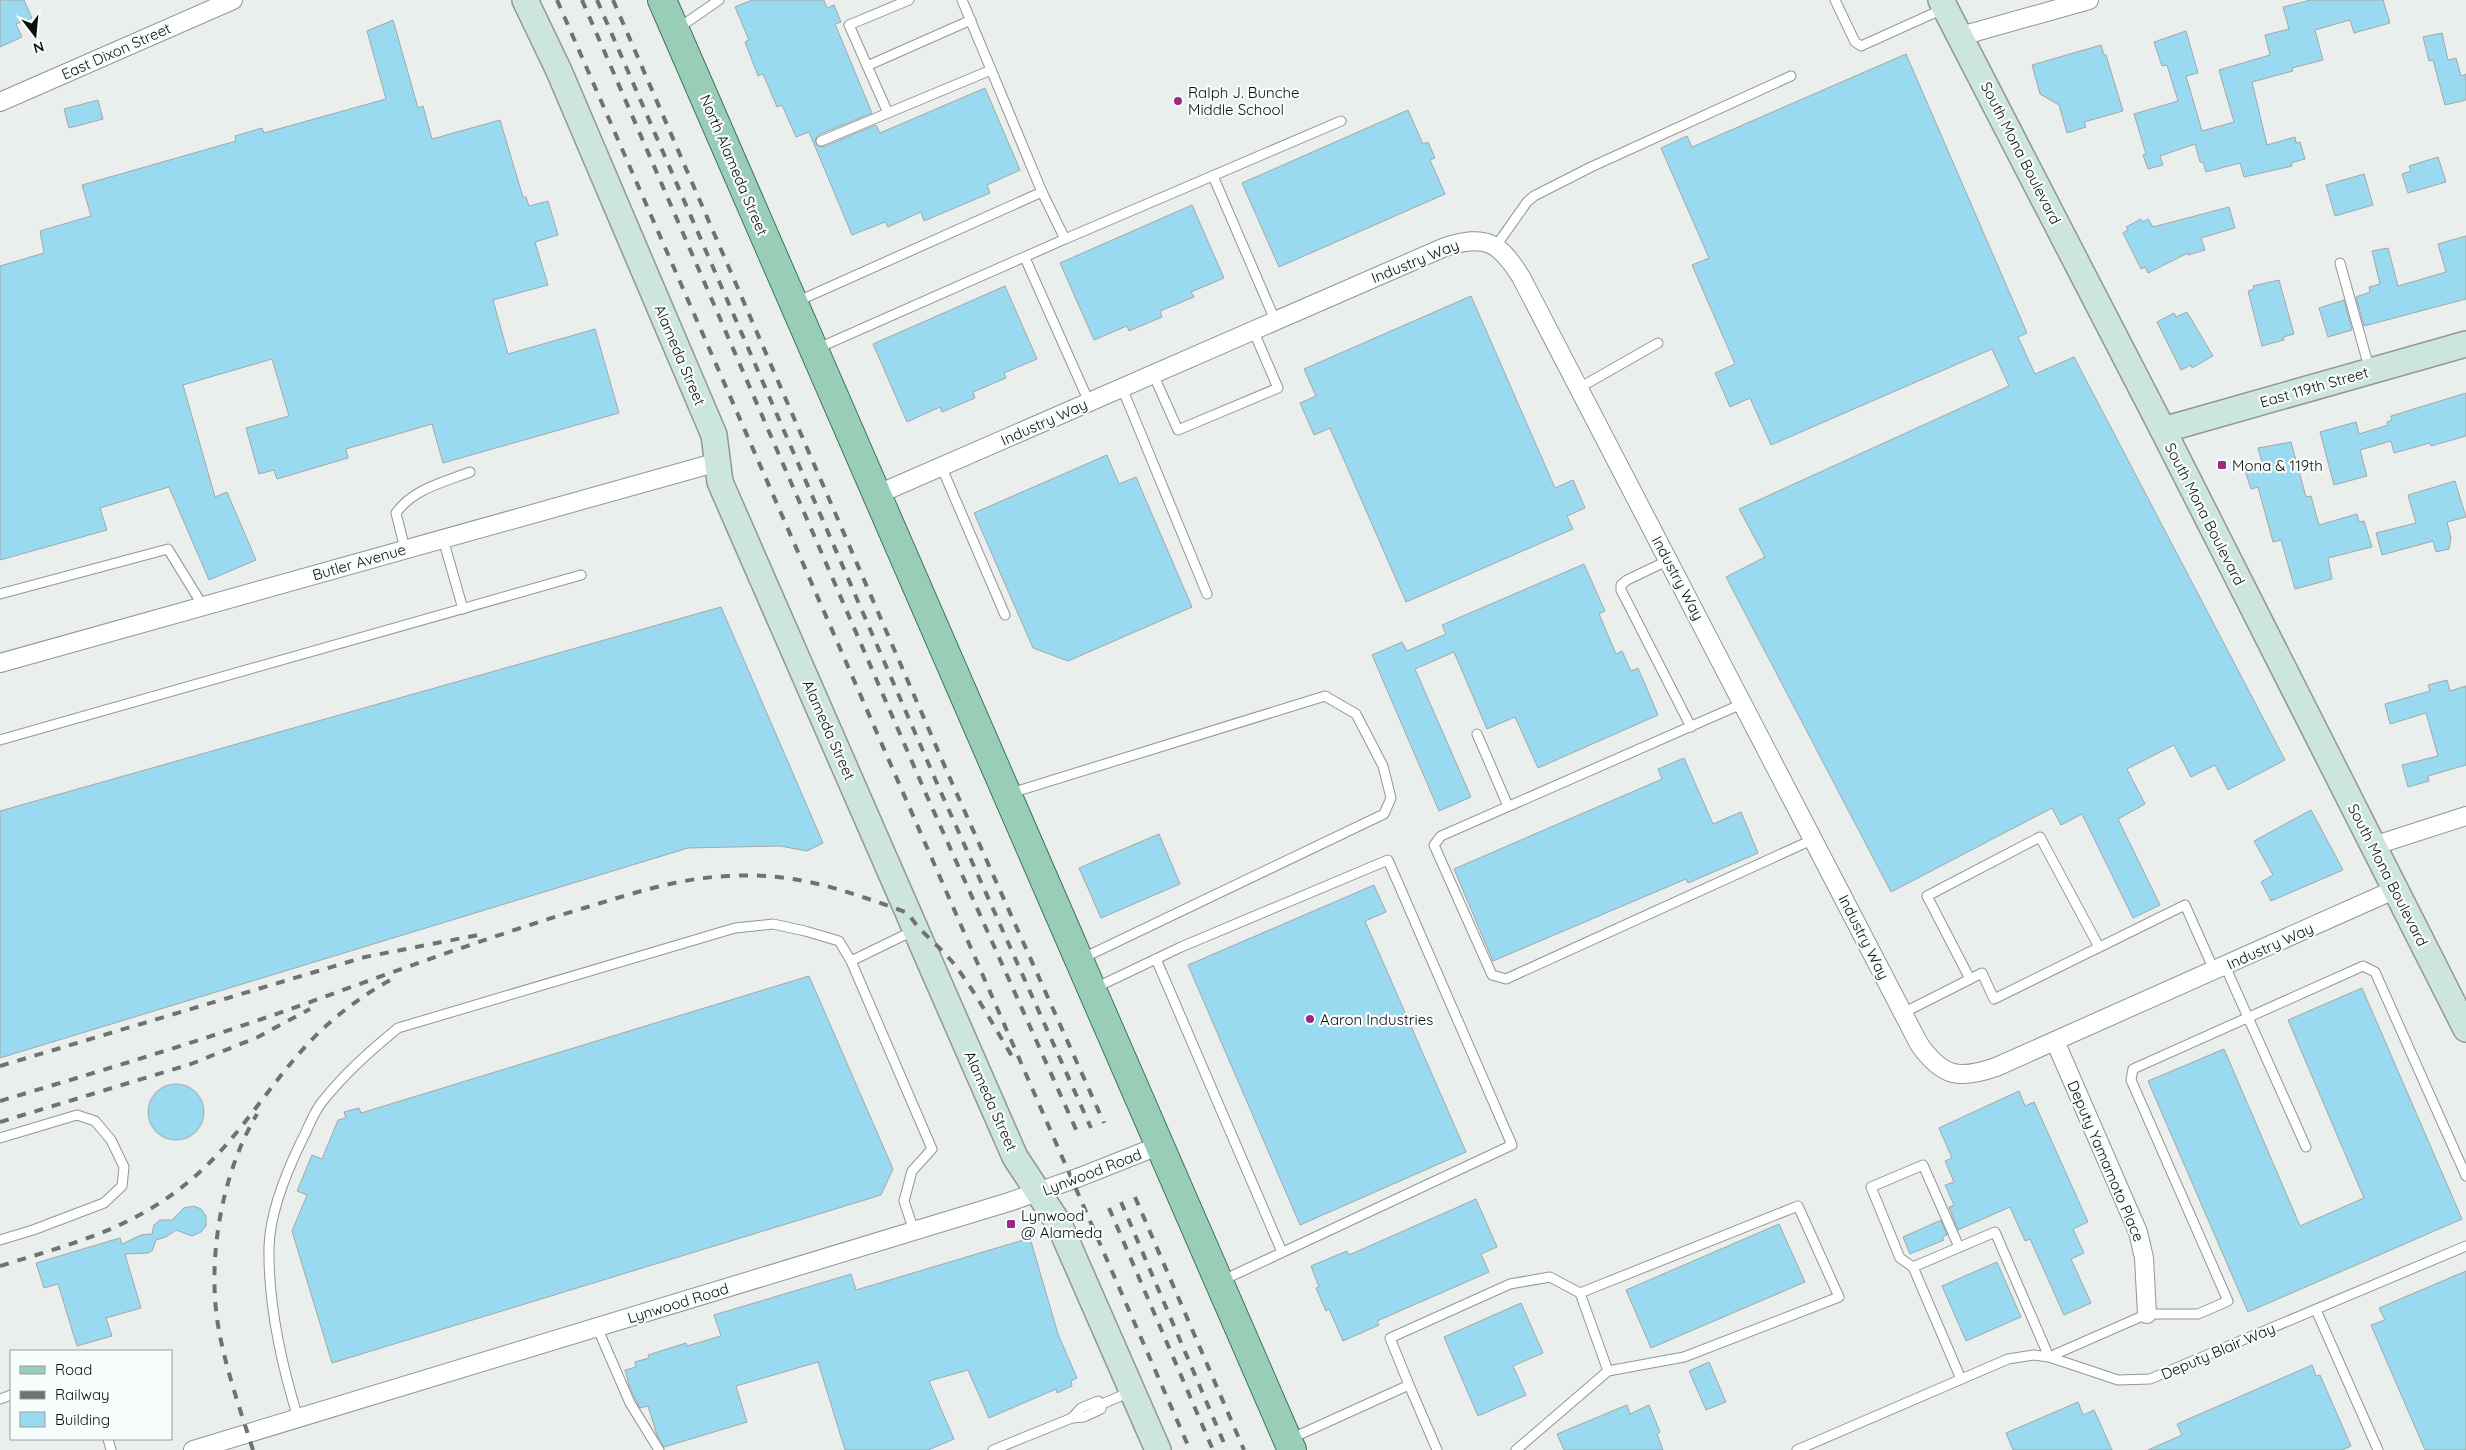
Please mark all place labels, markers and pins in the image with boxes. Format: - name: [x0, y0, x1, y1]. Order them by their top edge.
- place label: Ralph J. Bunche Middle School: [1188, 83, 1299, 119]
- marker: Ralph J. Bunche Middle School: [1172, 95, 1184, 107]
- place label: Mona & 119th: [2232, 456, 2323, 475]
- marker: Mona & 119th: [2216, 459, 2228, 471]
- place label: Aaron Industries: [1320, 1010, 1433, 1029]
- marker: Aaron Industries: [1304, 1013, 1316, 1025]
- place label: Lynwood @ Alameda: [1021, 1206, 1102, 1242]
- marker: Lynwood @ Alameda: [1005, 1218, 1017, 1230]

